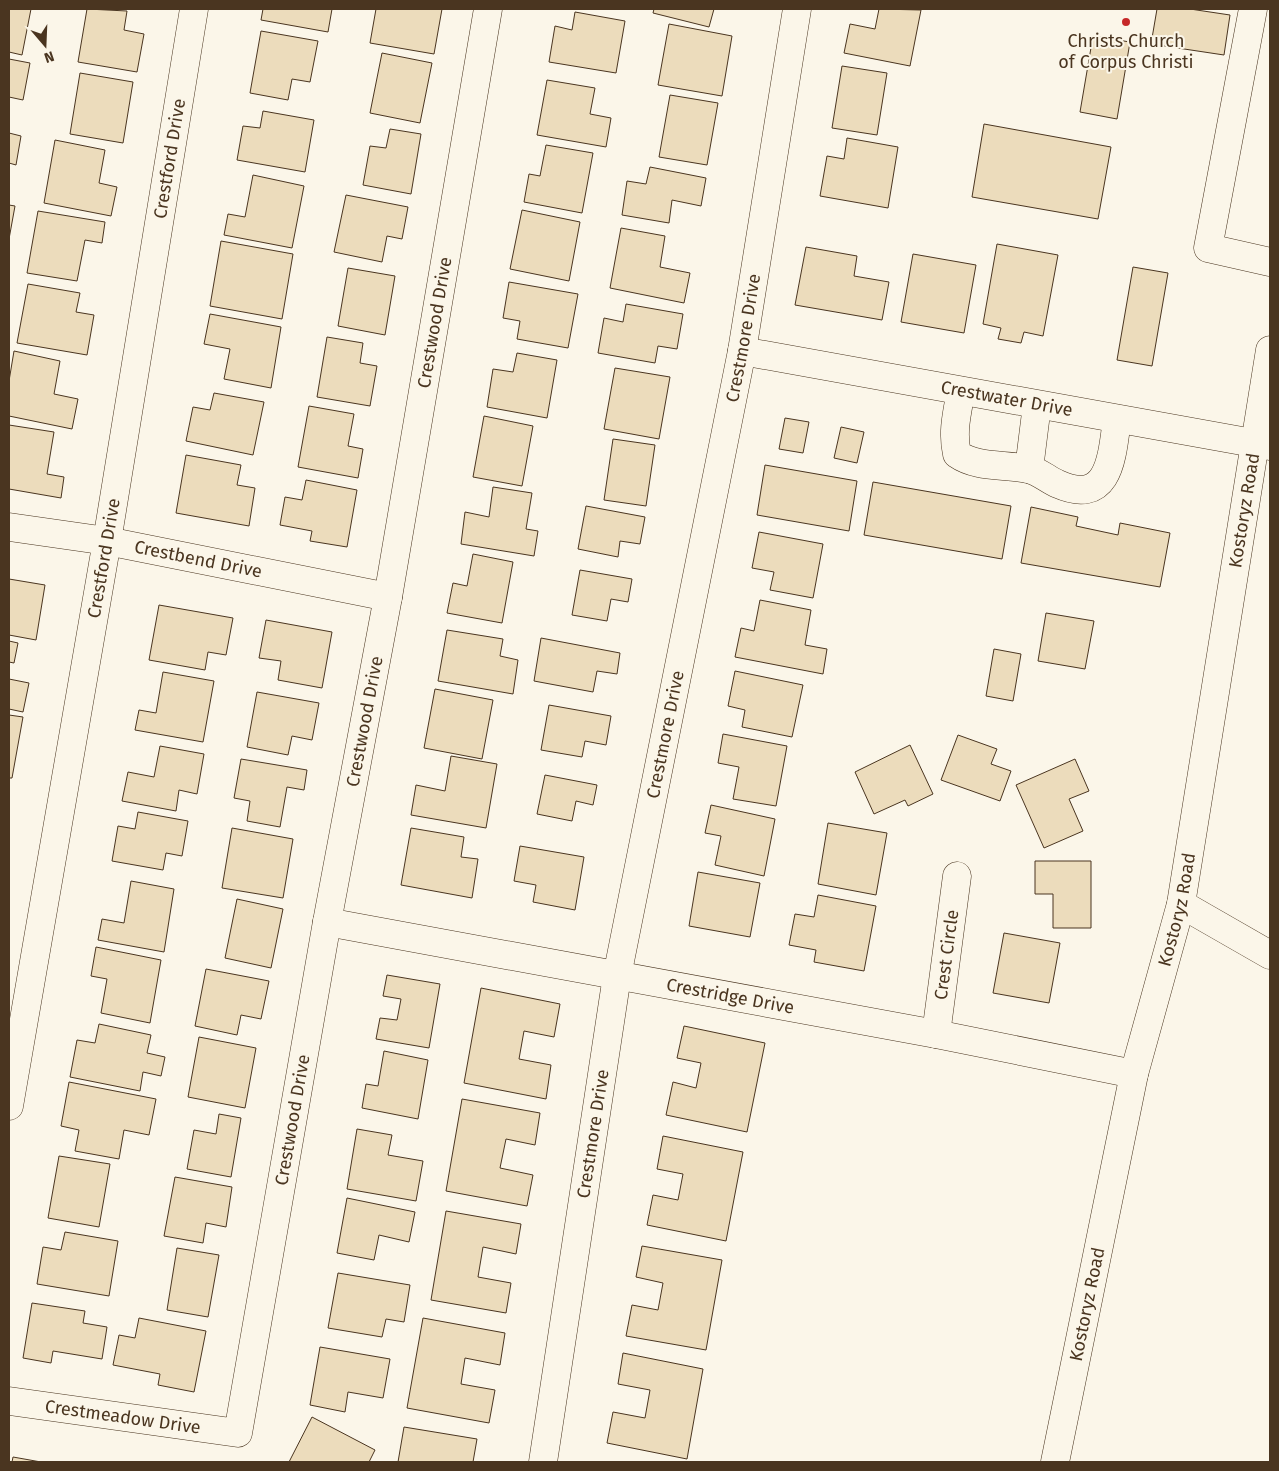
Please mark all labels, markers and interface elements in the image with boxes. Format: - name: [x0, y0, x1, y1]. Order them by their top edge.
- marker: Christs Church of Corpus Christi: [1120, 16, 1132, 28]
- north arrow: [20, 20, 70, 70]
- place label: Christs Church of Corpus Christi: [1058, 30, 1194, 73]
- text: N: [42, 47, 56, 66]
- street label: Crestford Drive: [149, 97, 190, 220]
- street label: Crestwood Drive: [413, 255, 457, 390]
- street label: Crestmore Drive: [721, 272, 765, 404]
- street label: Crestwater Drive: [939, 376, 1074, 421]
- street label: Kostoryz Road: [1224, 451, 1264, 569]
- street label: Crestford Drive: [83, 496, 125, 620]
- street label: Crestbend Drive: [132, 536, 264, 583]
- street label: Crestwood Drive: [342, 654, 388, 789]
- street label: Crestmore Drive: [642, 668, 689, 800]
- street label: Kostoryz Road: [1153, 851, 1200, 969]
- street label: Crest Circle: [930, 908, 963, 1001]
- street label: Crestridge Drive: [664, 974, 796, 1019]
- street label: Crestwood Drive: [270, 1053, 315, 1187]
- street label: Crestmore Drive: [572, 1068, 614, 1200]
- street label: Kostoryz Road: [1065, 1245, 1109, 1363]
- street label: Crestmeadow Drive: [44, 1395, 202, 1439]

